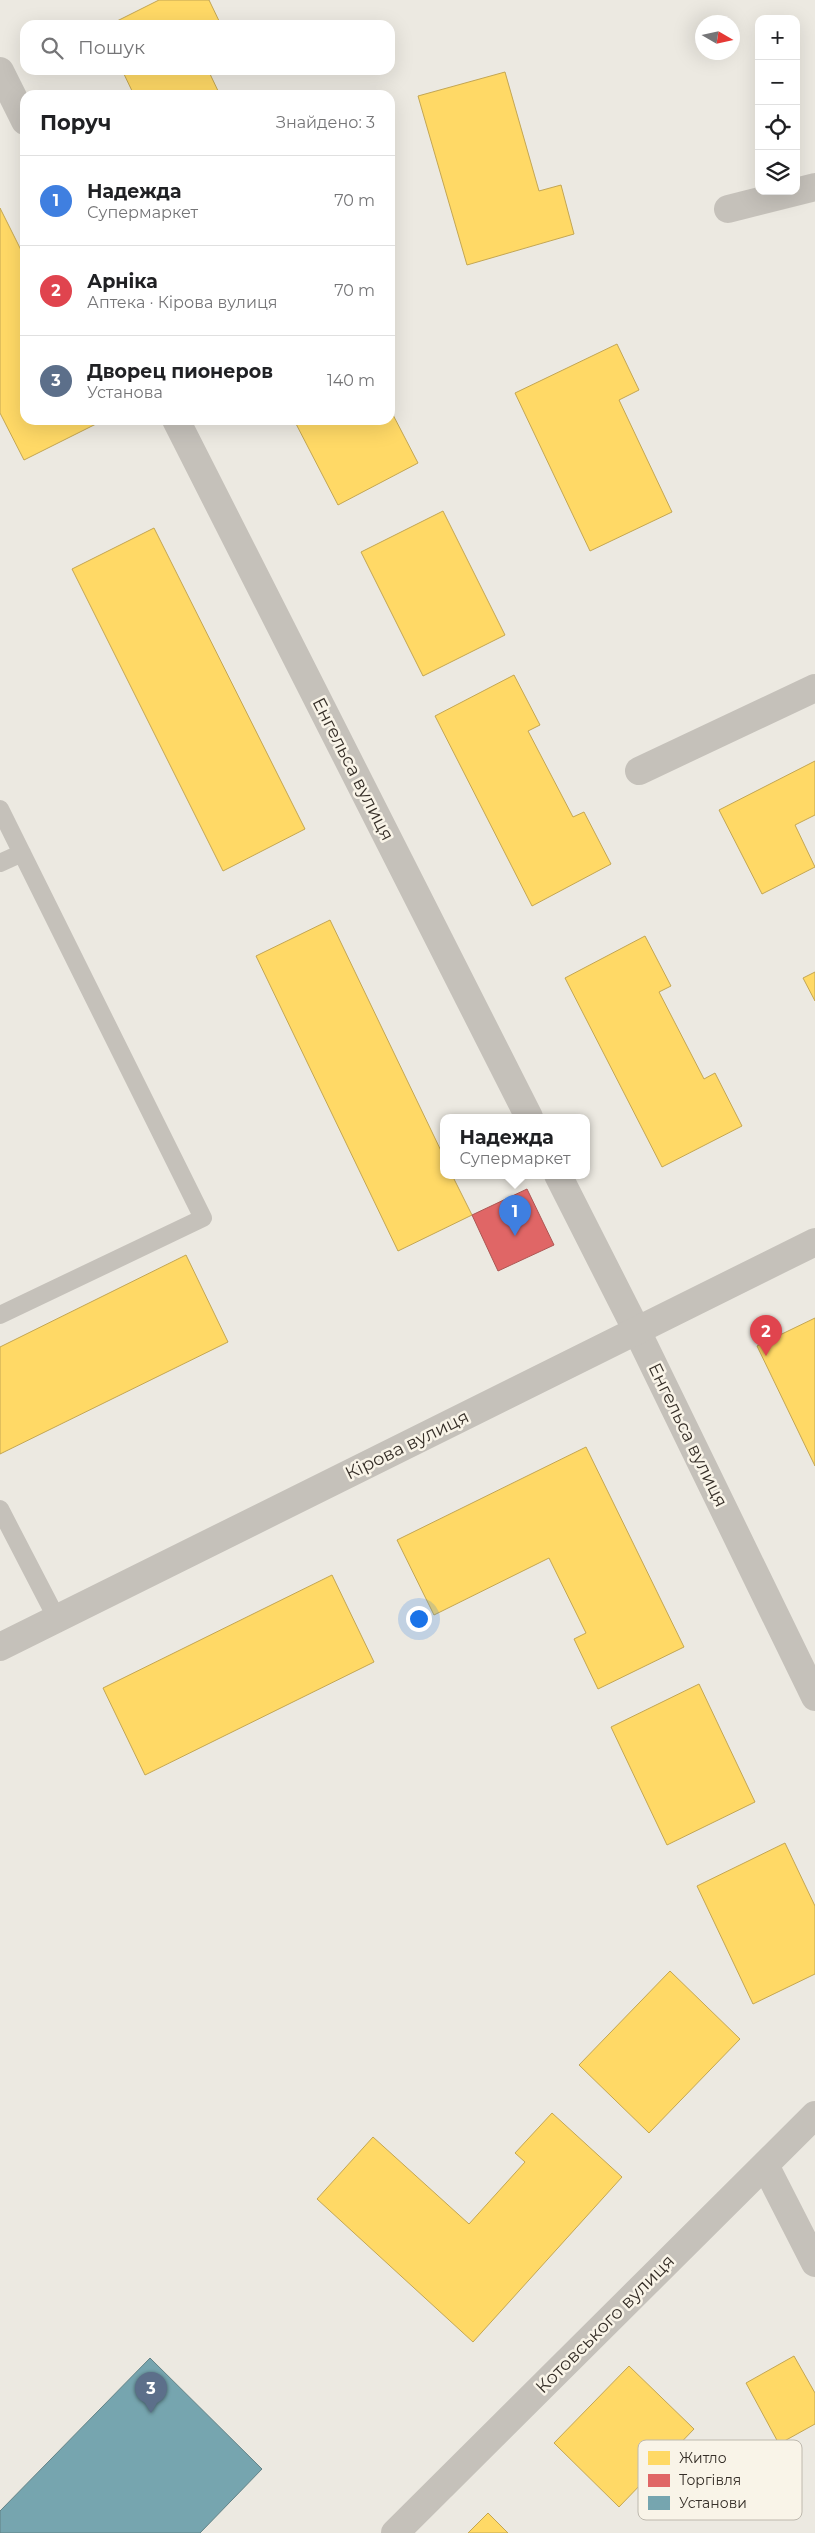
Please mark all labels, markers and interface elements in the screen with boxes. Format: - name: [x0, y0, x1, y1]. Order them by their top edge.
- north arrow: [695, 15, 740, 60]
- map controls: [755, 15, 800, 195]
- button: +: [755, 15, 800, 60]
- search box: [20, 20, 395, 75]
- icon: search: [38, 34, 66, 62]
- text: Пошук: [78, 36, 145, 59]
- button: −: [755, 60, 800, 105]
- button: locate: [755, 105, 800, 150]
- text: Поруч: [40, 110, 111, 135]
- text: Знайдено: 3: [276, 113, 375, 132]
- button: layers: [755, 150, 800, 195]
- text: Надежда: [87, 180, 181, 203]
- text: 1: [53, 191, 59, 210]
- text: 70 m: [334, 191, 375, 210]
- text: Супермаркет: [87, 203, 198, 222]
- text: Арніка: [87, 270, 158, 293]
- text: 2: [51, 281, 61, 300]
- text: 70 m: [334, 281, 375, 300]
- text: Аптека · Кірова вулиця: [87, 293, 278, 312]
- text: Дворец пионеров: [87, 360, 273, 383]
- text: 3: [51, 371, 61, 390]
- text: 140 m: [327, 371, 375, 390]
- text: Установа: [87, 383, 163, 402]
- street label: Енгельса вулиця: [307, 694, 399, 844]
- popup: [440, 1114, 590, 1179]
- text: Надежда: [459, 1126, 554, 1149]
- text: Супермаркет: [459, 1149, 571, 1168]
- pin: 1: [499, 1195, 531, 1236]
- pin: 2: [750, 1315, 782, 1356]
- street label: Енгельса вулиця: [644, 1359, 732, 1511]
- street label: Кірова вулиця: [342, 1406, 472, 1484]
- your location: [406, 1606, 432, 1632]
- street label: Котовського вулиця: [531, 2250, 679, 2398]
- pin: 3: [135, 2372, 167, 2413]
- legend: [638, 2440, 802, 2520]
- text: Житло: [679, 2449, 727, 2467]
- text: Торгівля: [679, 2471, 741, 2489]
- text: Установи: [679, 2494, 747, 2512]

